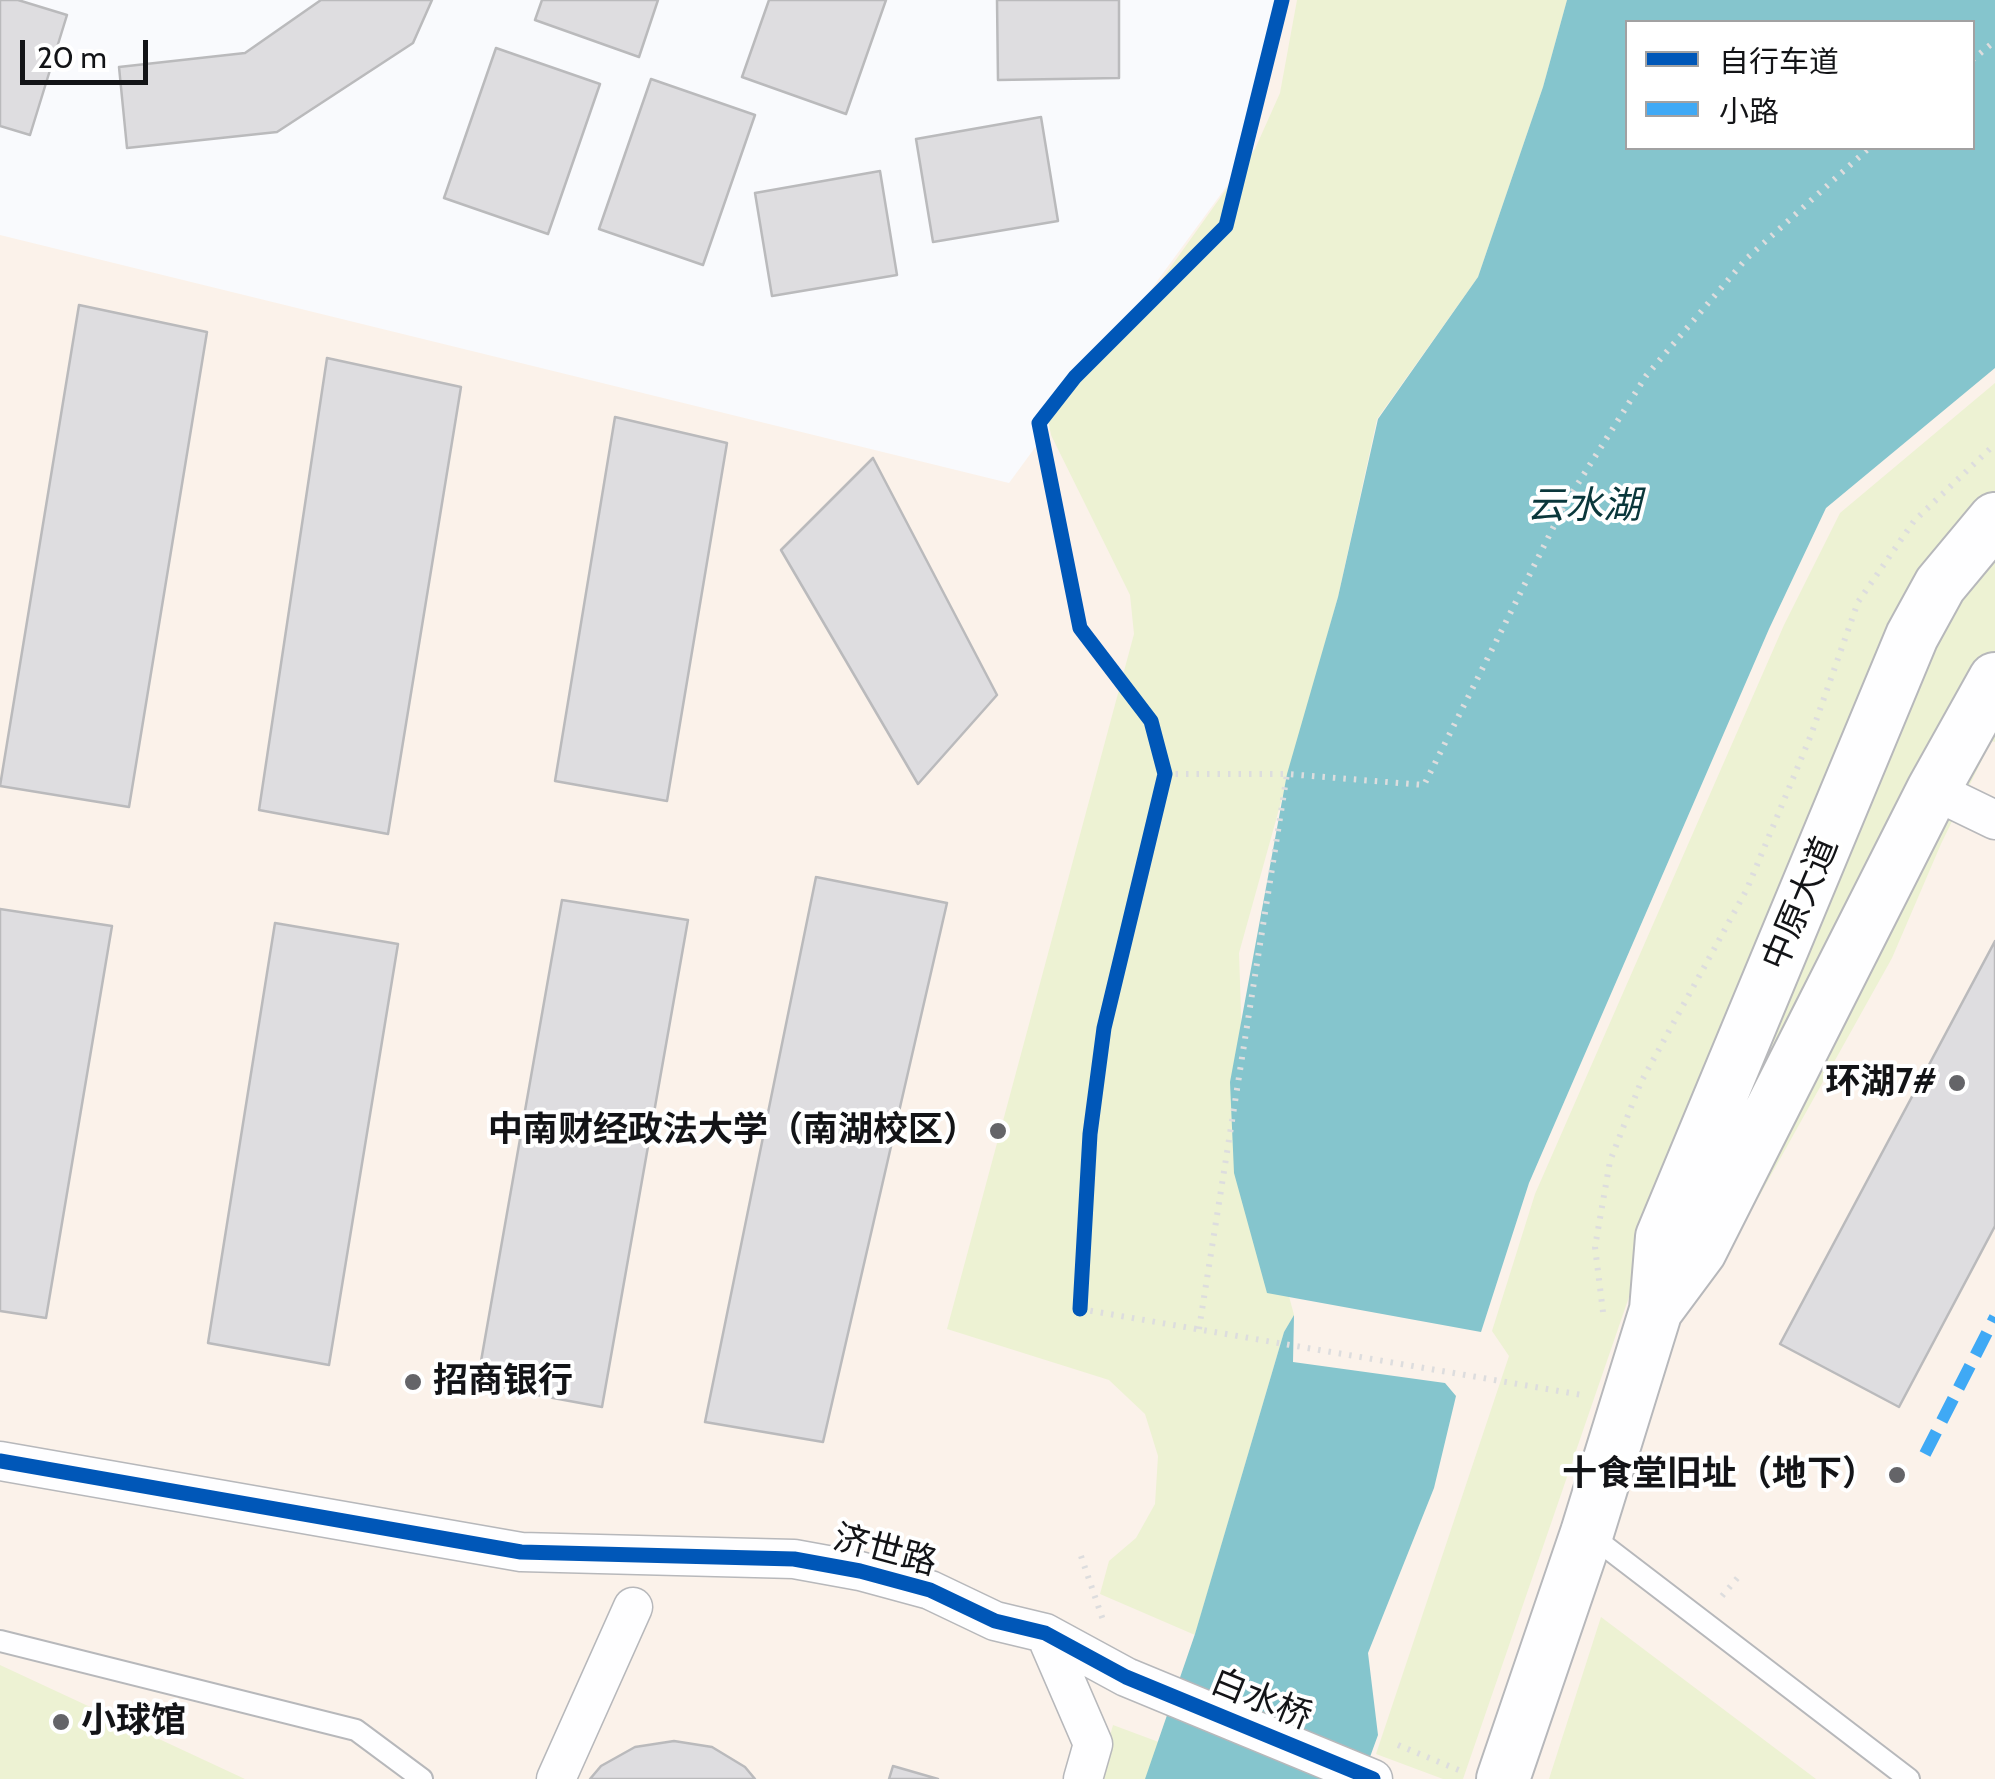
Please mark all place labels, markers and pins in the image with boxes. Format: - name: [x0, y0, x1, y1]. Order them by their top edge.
- place label: 环湖7#: [1825, 1062, 1937, 1104]
- marker: 环湖7#: [1946, 1072, 1968, 1094]
- place label: 中南财经政法大学（南湖校区）: [488, 1110, 978, 1152]
- marker: 中南财经政法大学（南湖校区）: [987, 1120, 1009, 1142]
- place label: 招商银行: [433, 1361, 573, 1403]
- marker: 招商银行: [402, 1371, 424, 1393]
- place label: 十食堂旧址（地下）: [1562, 1454, 1877, 1496]
- marker: 十食堂旧址（地下）: [1886, 1464, 1908, 1486]
- place label: 小球馆: [81, 1701, 186, 1743]
- marker: 小球馆: [50, 1711, 72, 1733]

